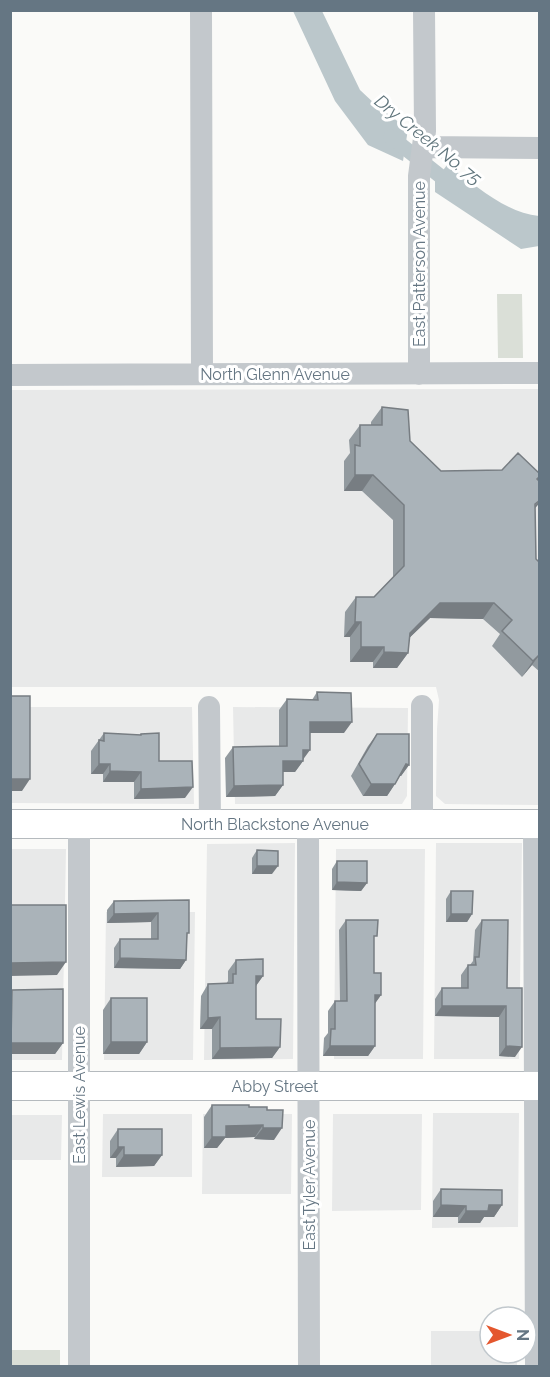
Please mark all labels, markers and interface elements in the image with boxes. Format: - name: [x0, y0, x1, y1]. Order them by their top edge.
- water label: Dry Creek No. 75: [371, 90, 486, 189]
- street label: East Patterson Avenue: [410, 181, 429, 347]
- street label: North Glenn Avenue: [200, 365, 350, 384]
- street label: North Blackstone Avenue: [181, 815, 369, 834]
- street label: East Lewis Avenue: [70, 1026, 89, 1164]
- street label: Abby Street: [232, 1077, 319, 1096]
- street label: East Tyler Avenue: [300, 1120, 319, 1250]
- north arrow: [478, 1305, 538, 1365]
- text: N: [513, 1329, 532, 1341]

